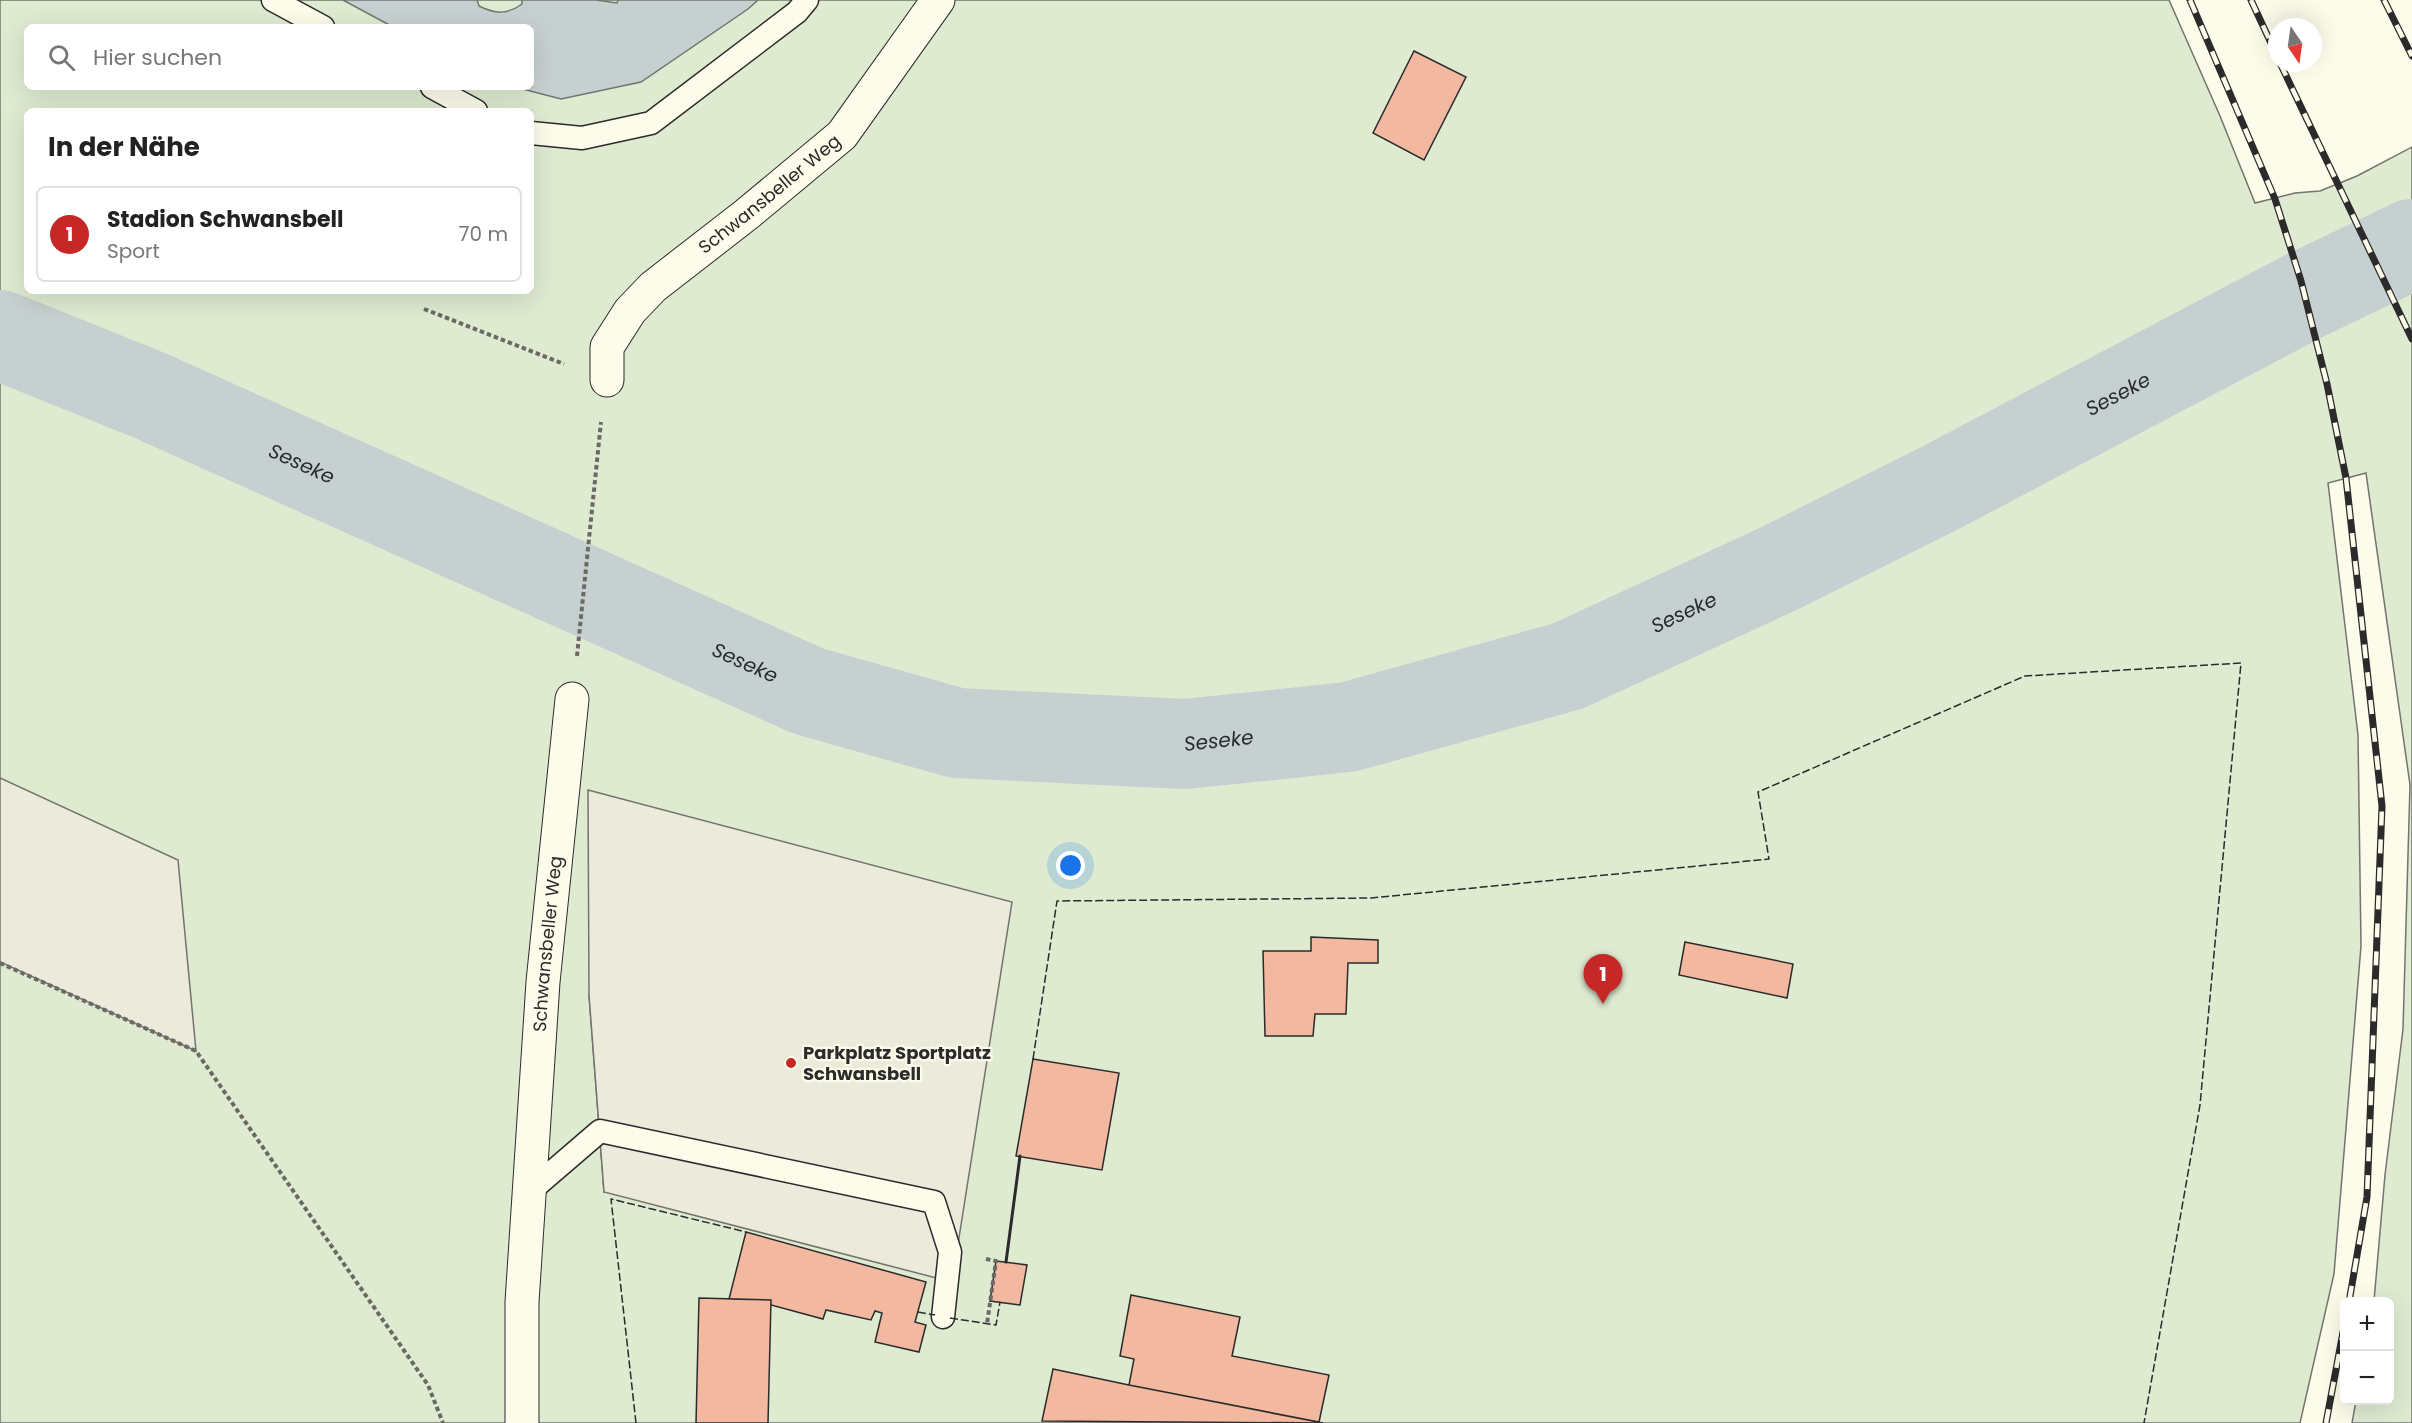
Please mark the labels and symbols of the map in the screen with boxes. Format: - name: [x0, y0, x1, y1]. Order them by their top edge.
- north arrow: [2268, 18, 2322, 72]
- street label: Schwansbeller Weg: [693, 128, 846, 259]
- water label: Seseke: [2081, 365, 2155, 423]
- water label: Seseke: [264, 437, 339, 491]
- water label: Seseke: [1646, 585, 1721, 640]
- water label: Seseke: [708, 636, 783, 690]
- water label: Seseke: [1183, 723, 1255, 758]
- your location: [1056, 851, 1085, 880]
- street label: Schwansbeller Weg: [527, 855, 568, 1033]
- pin: 1: [1584, 954, 1622, 1004]
- place label: Parkplatz Sportplatz Schwansbell: [803, 1040, 991, 1086]
- marker: Parkplatz Sportplatz Schwansbell: [784, 1056, 798, 1070]

